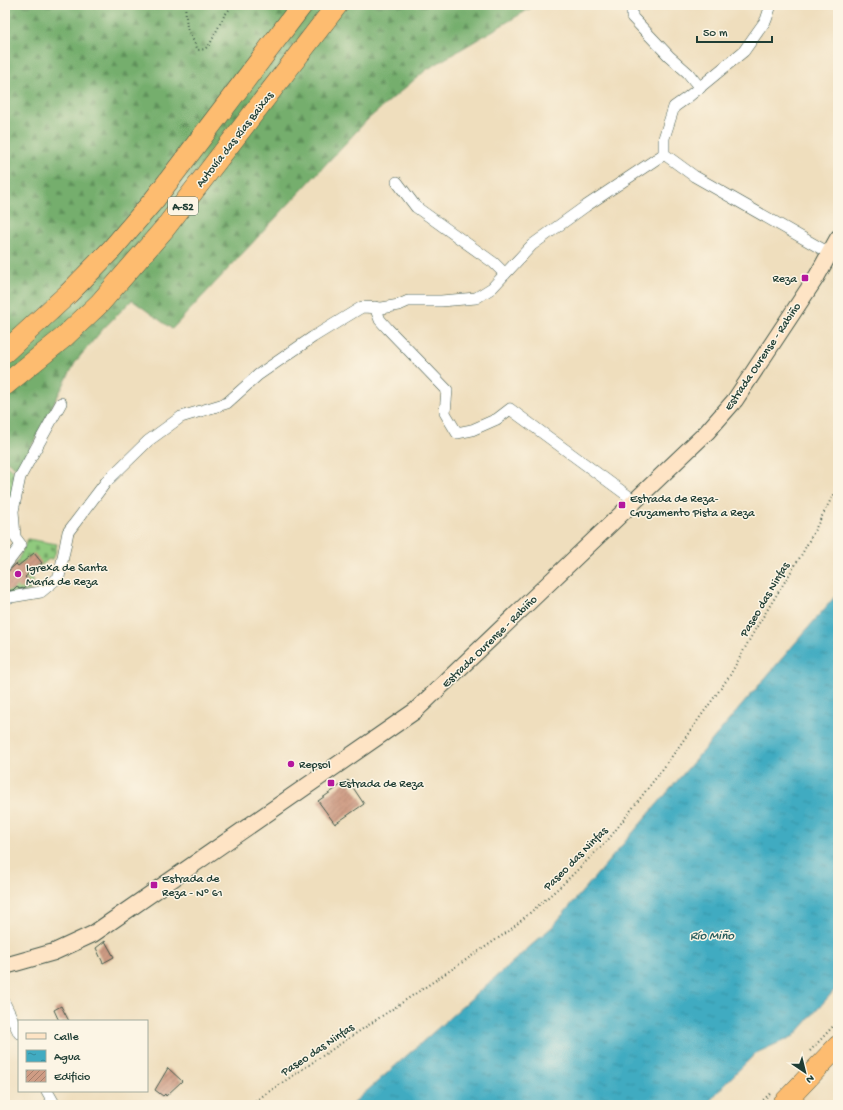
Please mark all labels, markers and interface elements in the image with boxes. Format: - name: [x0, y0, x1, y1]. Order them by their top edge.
- scale bar: [697, 18, 772, 44]
- text: 50 m: [703, 27, 728, 41]
- street label: Autovía das Rías Baixas: [194, 89, 278, 191]
- road number: A-52: [168, 197, 198, 215]
- place label: Reza: [773, 273, 797, 287]
- marker: Reza: [800, 273, 810, 283]
- street label: Estrada Ourense - Rabiño: [722, 301, 805, 414]
- place label: Estrada de Reza- Cruzamento Pista a Reza: [630, 493, 755, 521]
- marker: Estrada de Reza- Cruzamento Pista a Reza: [617, 500, 627, 510]
- street label: Paseo das Ninfas: [737, 560, 794, 641]
- place label: Igrexa de Santa María de Reza: [26, 562, 108, 590]
- marker: Igrexa de Santa María de Reza: [13, 569, 23, 579]
- street label: Estrada Ourense - Rabiño: [440, 593, 541, 692]
- marker: Repsol: [286, 759, 296, 769]
- place label: Repsol: [299, 759, 331, 773]
- marker: Estrada de Reza: [326, 778, 336, 788]
- place label: Estrada de Reza: [339, 778, 424, 792]
- street label: Paseo das Ninfas: [541, 824, 612, 895]
- place label: Estrada de Reza - Nº 61: [162, 873, 223, 901]
- marker: Estrada de Reza - Nº 61: [149, 880, 159, 890]
- water label: Río Miño: [690, 929, 735, 944]
- legend: [18, 1020, 148, 1092]
- street label: Paseo das Ninfas: [278, 1021, 358, 1081]
- text: Calle: [54, 1031, 79, 1045]
- text: Agua: [54, 1051, 81, 1065]
- north arrow: [785, 1052, 825, 1092]
- text: Edificio: [54, 1071, 90, 1085]
- text: N: [803, 1072, 816, 1086]

